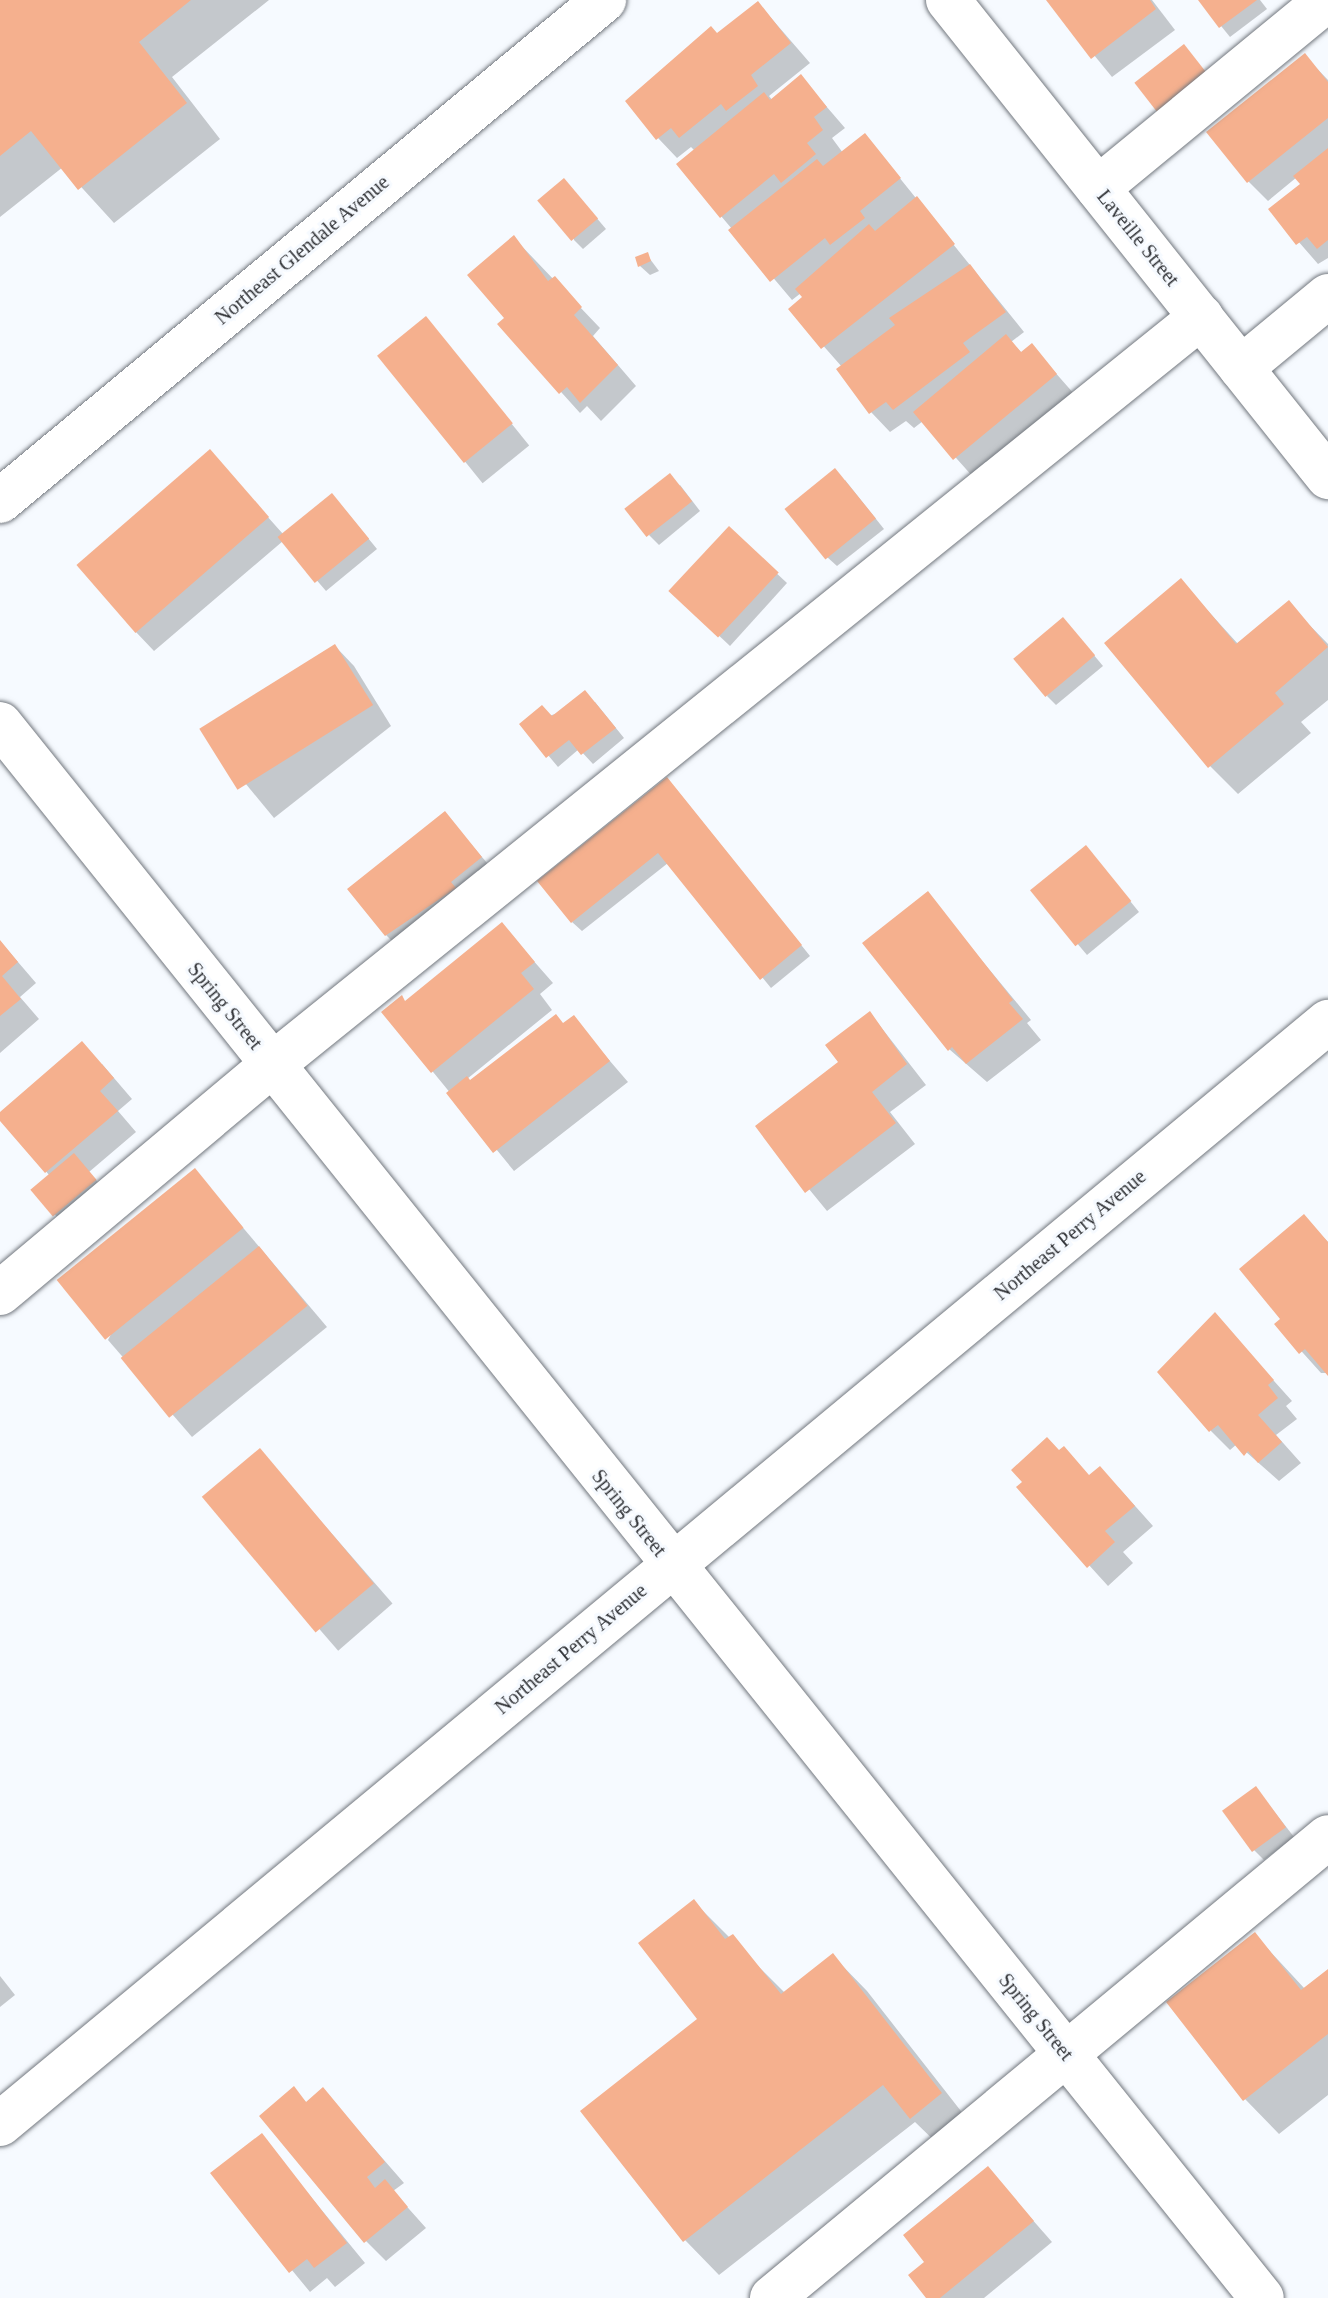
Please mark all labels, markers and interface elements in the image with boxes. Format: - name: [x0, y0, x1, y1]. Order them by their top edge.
- street label: Northeast Glendale Avenue: [210, 170, 394, 330]
- street label: Laveille Street: [1092, 185, 1184, 291]
- street label: Spring Street: [183, 958, 267, 1054]
- street label: Northeast Perry Avenue: [989, 1164, 1151, 1306]
- street label: Spring Street: [587, 1465, 671, 1561]
- street label: Northeast Perry Avenue: [490, 1578, 652, 1720]
- street label: Spring Street: [994, 1969, 1078, 2065]

